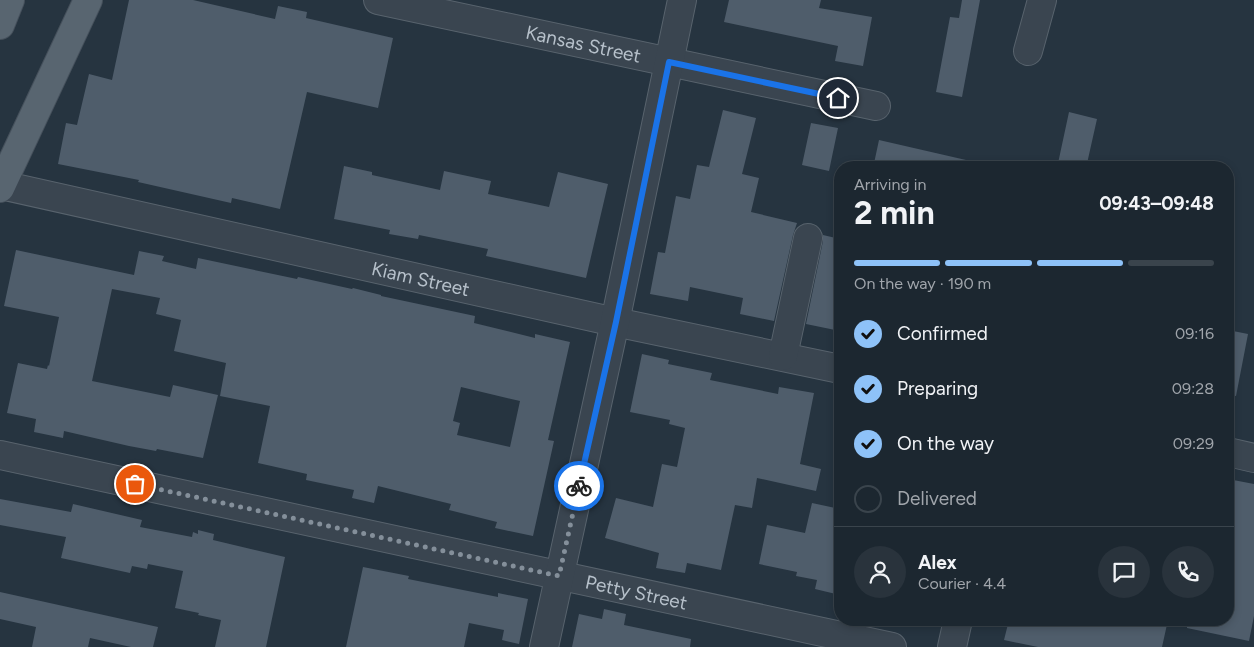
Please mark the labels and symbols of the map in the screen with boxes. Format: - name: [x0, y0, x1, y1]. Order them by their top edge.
- street label: Kansas Street: [524, 21, 643, 68]
- pin: [817, 77, 859, 119]
- street label: Kiam Street: [369, 257, 472, 301]
- courier: [554, 461, 604, 511]
- pin: [114, 463, 156, 505]
- street label: Petty Street: [583, 570, 689, 615]

